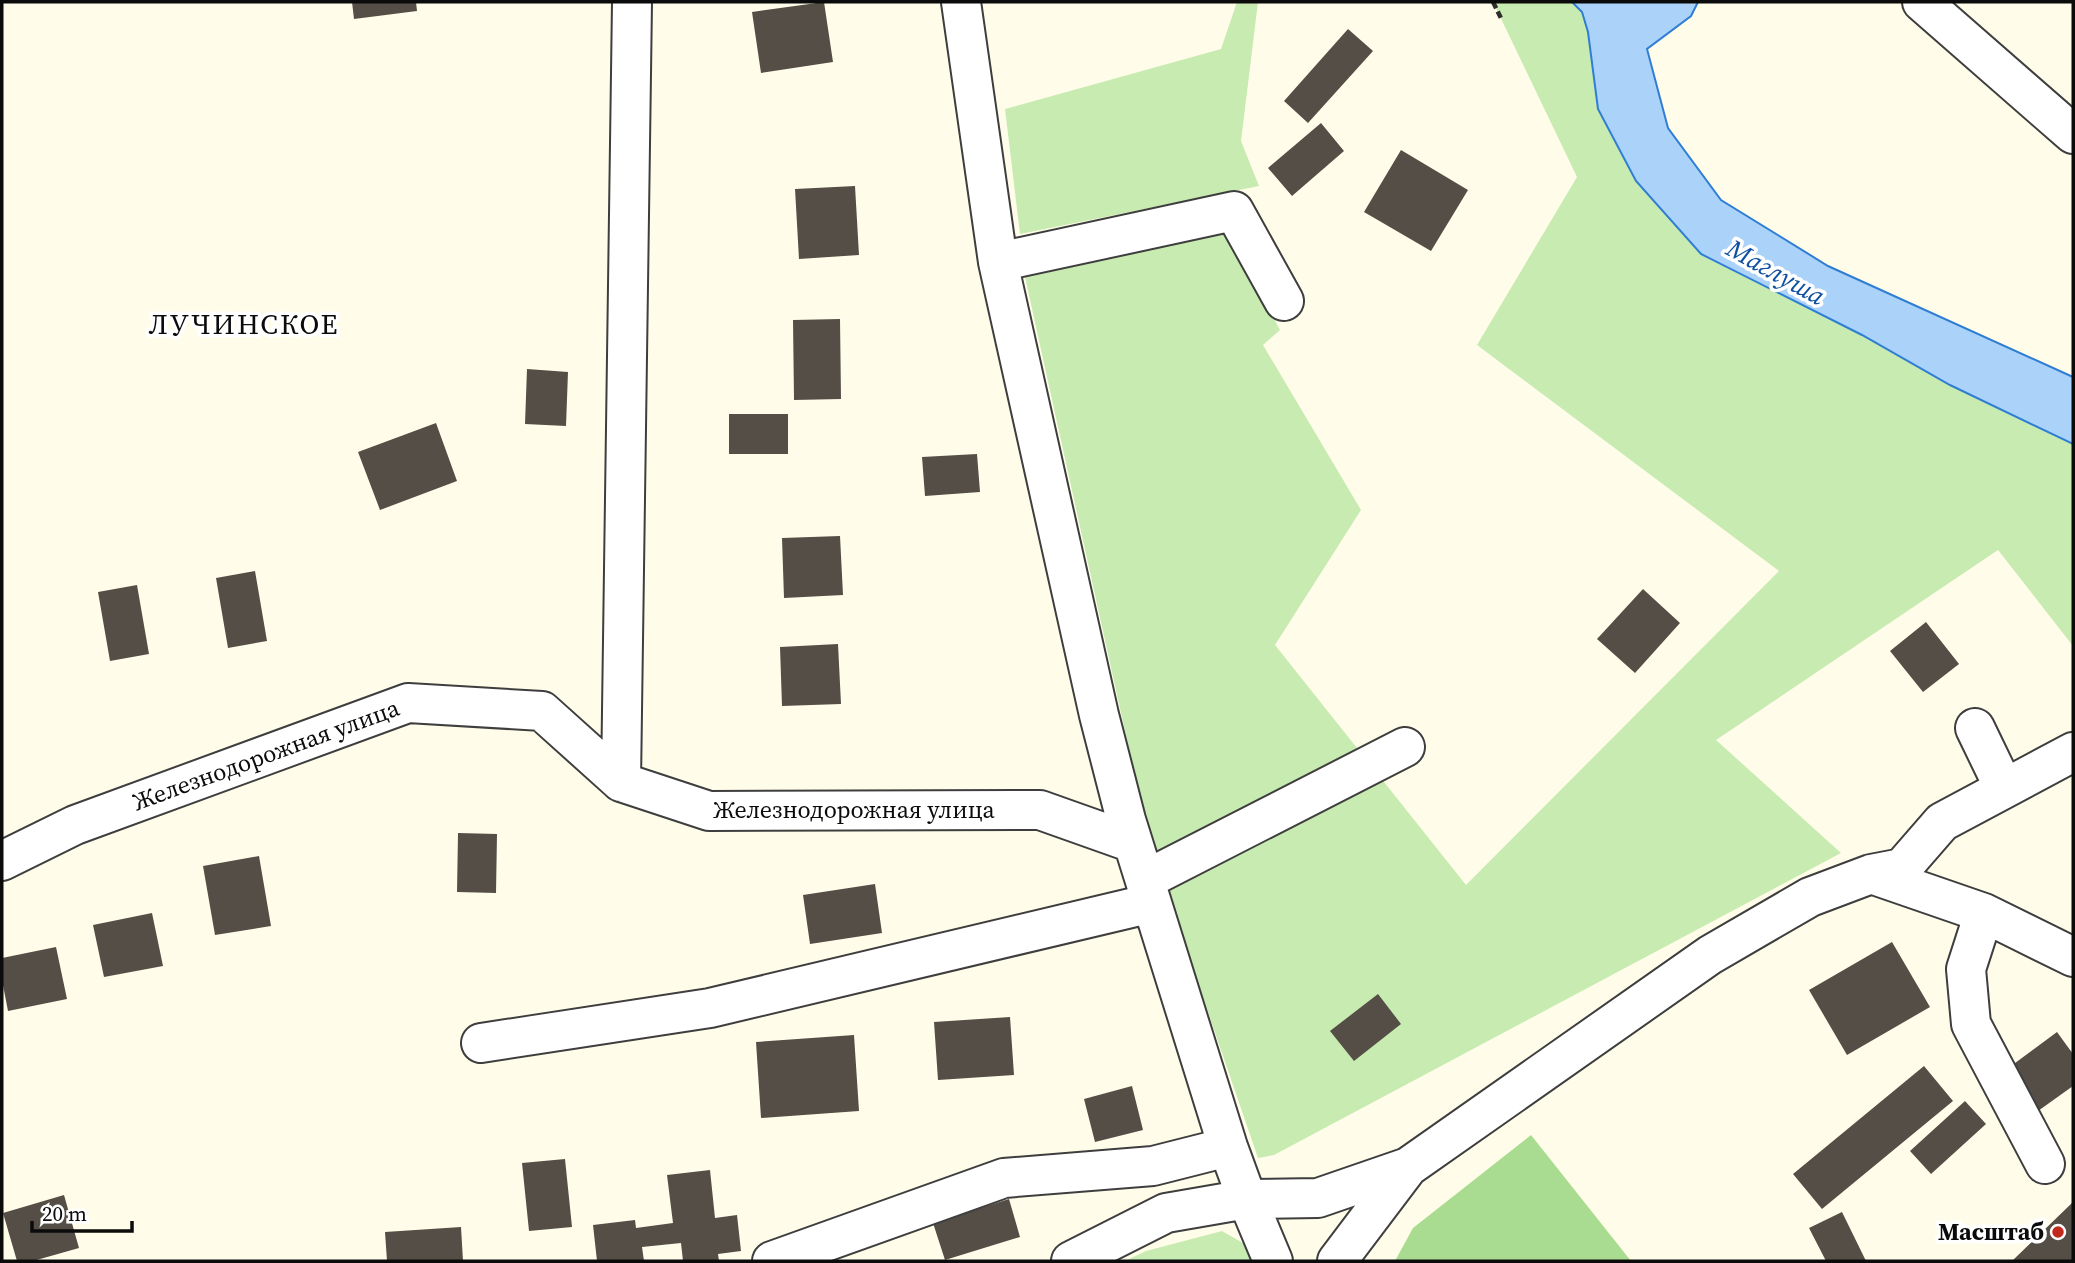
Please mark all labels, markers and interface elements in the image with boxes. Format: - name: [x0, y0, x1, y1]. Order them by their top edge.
- water label: Маглуша: [1719, 230, 1832, 314]
- district label: ЛУЧИНСКОЕ: [149, 305, 339, 343]
- street label: Железнодорожная улица: [128, 691, 405, 818]
- street label: Железнодорожная улица: [713, 793, 996, 826]
- scale bar: [32, 1190, 131, 1234]
- text: 20 m: [42, 1199, 87, 1228]
- place label: Масштаб: [1938, 1215, 2044, 1248]
- marker: Масштаб: [2050, 1224, 2066, 1240]

